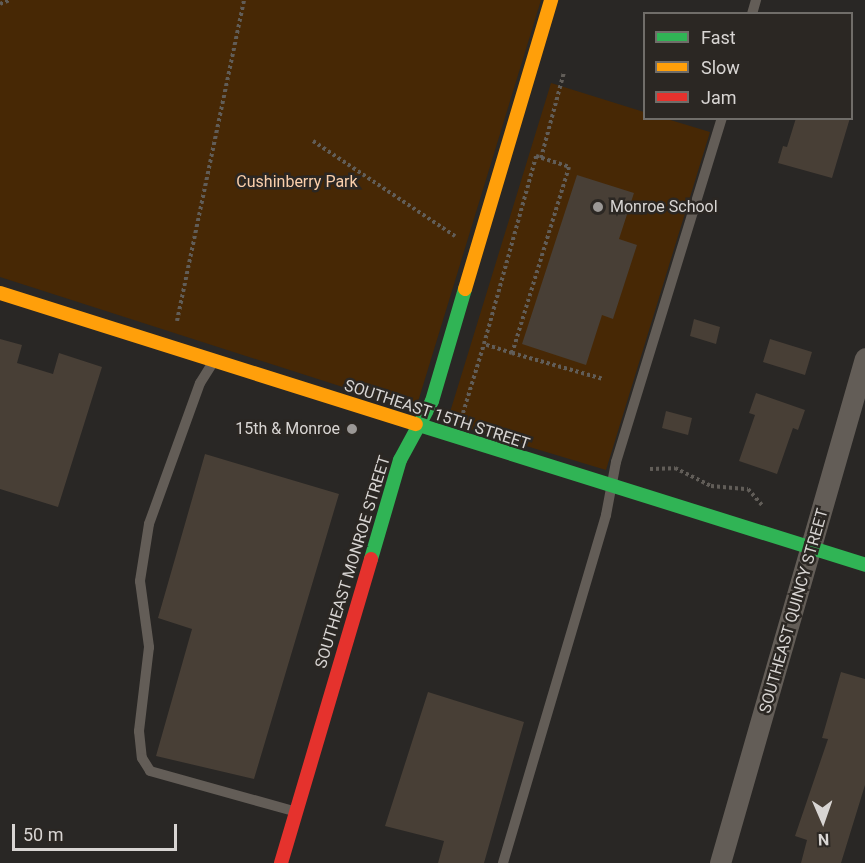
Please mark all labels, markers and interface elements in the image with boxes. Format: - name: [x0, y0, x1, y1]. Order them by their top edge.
- legend: [643, 12, 853, 120]
- text: Fast: [701, 27, 736, 48]
- text: Slow: [701, 57, 740, 78]
- text: Jam: [701, 87, 737, 108]
- park label: Cushinberry Park: [236, 172, 358, 192]
- place label: Monroe School: [610, 197, 718, 217]
- marker: Monroe School: [591, 200, 605, 214]
- street label: SOUTHEAST 15TH STREET: [342, 376, 532, 454]
- place label: 15th & Monroe: [235, 419, 340, 439]
- marker: 15th & Monroe: [345, 422, 359, 436]
- street label: SOUTHEAST MONROE STREET: [311, 453, 395, 671]
- street label: SOUTHEAST QUINCY STREET: [756, 506, 832, 716]
- north arrow: [793, 791, 853, 851]
- scale bar: [15, 812, 180, 850]
- text: 50 m: [23, 824, 63, 845]
- text: N: [818, 830, 830, 849]

